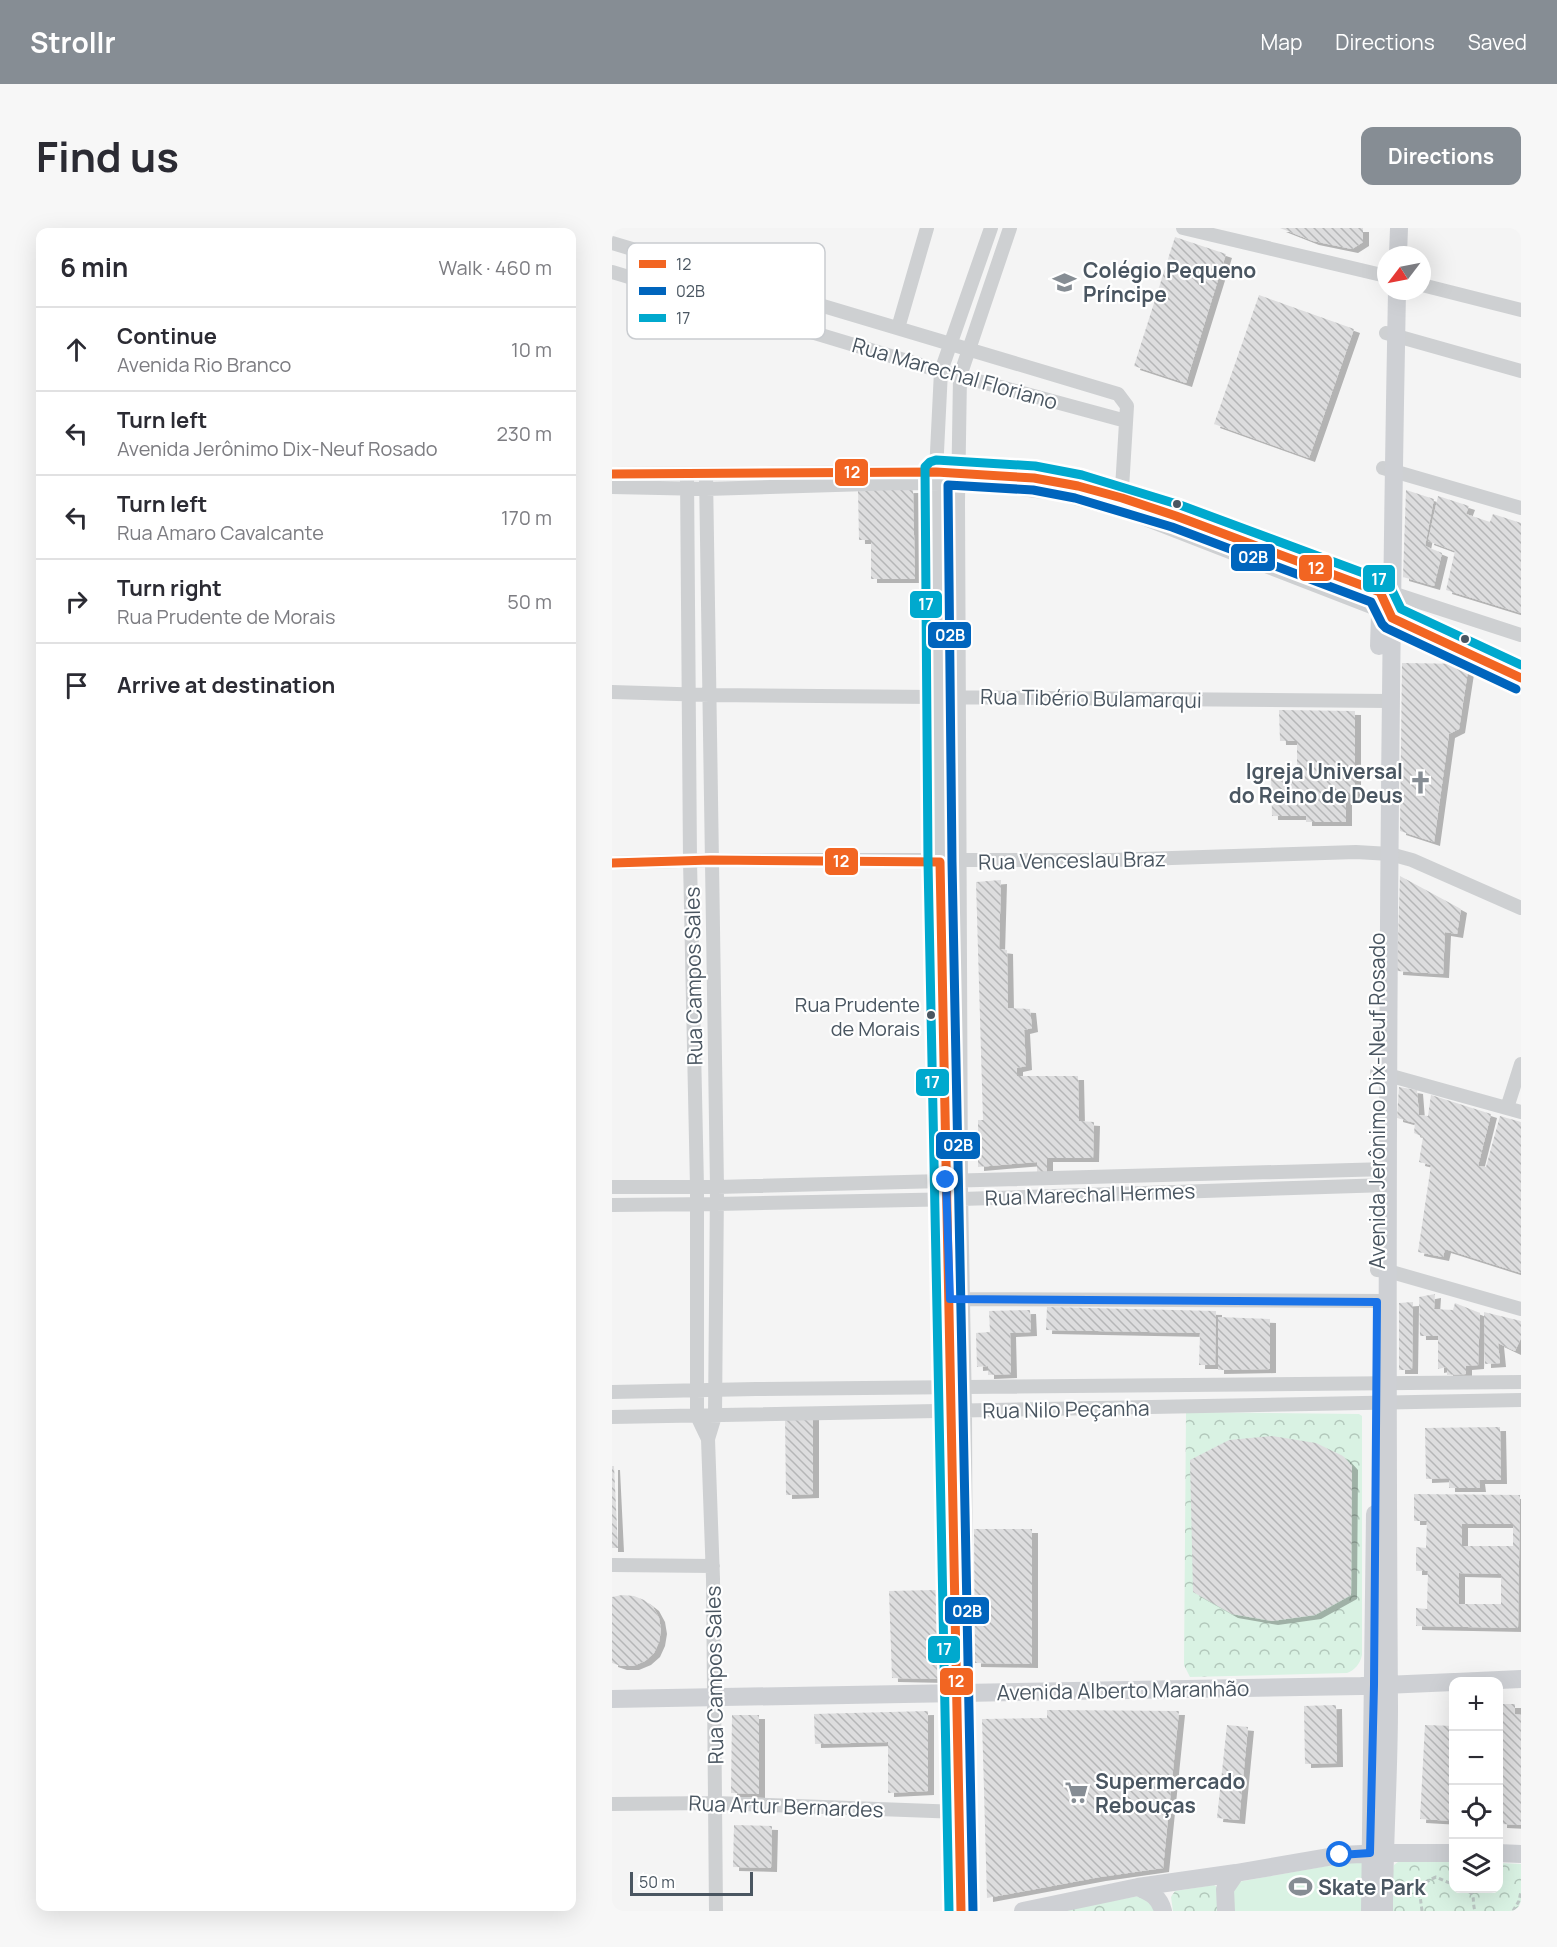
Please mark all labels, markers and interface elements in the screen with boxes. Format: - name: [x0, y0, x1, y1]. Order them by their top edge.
- text: Strollr: [30, 23, 116, 61]
- text: Map: [1261, 28, 1302, 56]
- text: Directions: [1335, 28, 1435, 56]
- text: Saved: [1468, 28, 1527, 56]
- text: Find us: [36, 127, 179, 185]
- button: Directions: [1361, 127, 1521, 185]
- legend: [627, 243, 825, 339]
- north arrow: [1377, 246, 1431, 300]
- text: 6 min: [60, 249, 128, 285]
- text: 12: [676, 253, 691, 275]
- text: Walk · 460 m: [439, 254, 552, 281]
- place label: Colégio Pequeno Príncipe: [1083, 256, 1256, 308]
- school or university icon: Colégio Pequeno Príncipe: [1052, 269, 1078, 295]
- text: 02B: [676, 280, 705, 302]
- text: 17: [676, 307, 690, 329]
- text: Continue: [117, 321, 217, 351]
- street label: Rua Marechal Floriano: [849, 330, 1061, 416]
- icon: ahead: [60, 333, 93, 366]
- text: 10 m: [511, 336, 552, 363]
- text: Avenida Rio Branco: [117, 351, 291, 378]
- text: Turn left: [117, 405, 207, 435]
- icon: left: [60, 417, 93, 450]
- text: 230 m: [496, 420, 552, 447]
- text: Avenida Jerônimo Dix-Neuf Rosado: [117, 435, 438, 462]
- line badge: 12: [834, 458, 869, 487]
- text: 12: [844, 461, 860, 483]
- text: Turn left: [117, 489, 207, 519]
- unlabelled marker: [1171, 498, 1183, 510]
- icon: left: [60, 501, 93, 534]
- text: 170 m: [501, 504, 552, 531]
- text: Rua Amaro Cavalcante: [117, 519, 324, 546]
- line badge: 02B: [1230, 543, 1276, 572]
- text: 02B: [1238, 546, 1268, 568]
- line badge: 12: [1298, 554, 1333, 582]
- text: 12: [1308, 557, 1324, 579]
- line badge: 17: [1362, 564, 1396, 593]
- text: 17: [1371, 568, 1387, 590]
- text: Turn right: [117, 573, 222, 603]
- icon: right: [60, 585, 93, 618]
- text: 50 m: [507, 588, 552, 615]
- line badge: 17: [909, 590, 943, 619]
- text: 17: [918, 593, 934, 615]
- text: Rua Prudente de Morais: [117, 603, 335, 630]
- line badge: 02B: [927, 621, 972, 649]
- text: 02B: [935, 624, 965, 646]
- unlabelled marker: [1459, 633, 1471, 645]
- icon: arrive: [60, 669, 93, 702]
- text: Arrive at destination: [117, 670, 335, 700]
- street label: Rua Tibério Bulamarqui: [980, 682, 1202, 714]
- place label: Igreja Universal do Reino de Deus: [1229, 757, 1403, 809]
- church icon: Igreja Universal do Reino de Deus: [1408, 770, 1434, 796]
- street label: Rua Venceslau Braz: [978, 844, 1166, 876]
- line badge: 12: [824, 847, 859, 876]
- text: 12: [833, 850, 849, 872]
- street label: Rua Campos Sales: [677, 886, 709, 1066]
- street label: Avenida Jerônimo Dix-Neuf Rosado: [1363, 933, 1391, 1269]
- place label: Rua Prudente de Morais: [795, 991, 920, 1042]
- marker: Rua Prudente de Morais: [925, 1009, 937, 1021]
- line badge: 17: [915, 1068, 950, 1097]
- text: 17: [924, 1071, 940, 1093]
- line badge: 02B: [935, 1131, 981, 1160]
- text: 02B: [943, 1134, 973, 1156]
- route end: [932, 1166, 958, 1192]
- street label: Rua Marechal Hermes: [984, 1176, 1196, 1212]
- street label: Rua Nilo Peçanha: [982, 1394, 1150, 1424]
- street label: Rua Campos Sales: [698, 1585, 730, 1765]
- line badge: 02B: [944, 1596, 990, 1625]
- text: 02B: [952, 1600, 982, 1622]
- line badge: 17: [927, 1635, 961, 1664]
- text: 17: [936, 1638, 952, 1660]
- line badge: 12: [939, 1667, 974, 1696]
- text: 12: [948, 1670, 964, 1692]
- street label: Avenida Alberto Maranhão: [996, 1674, 1250, 1706]
- map controls: [1449, 1677, 1503, 1893]
- button: +: [1449, 1677, 1503, 1731]
- button: −: [1449, 1731, 1503, 1785]
- place label: Supermercado Rebouças: [1095, 1767, 1245, 1819]
- supermarket icon: Supermercado Rebouças: [1064, 1780, 1090, 1806]
- button: locate: [1449, 1785, 1503, 1839]
- street label: Rua Artur Bernardes: [688, 1789, 884, 1823]
- button: layers: [1449, 1839, 1503, 1893]
- route start: [1326, 1841, 1352, 1867]
- scale bar: [630, 1869, 753, 1896]
- text: 50 m: [639, 1871, 675, 1893]
- place label: Skate Park: [1318, 1873, 1426, 1901]
- sports icon: Skate Park: [1287, 1874, 1313, 1900]

